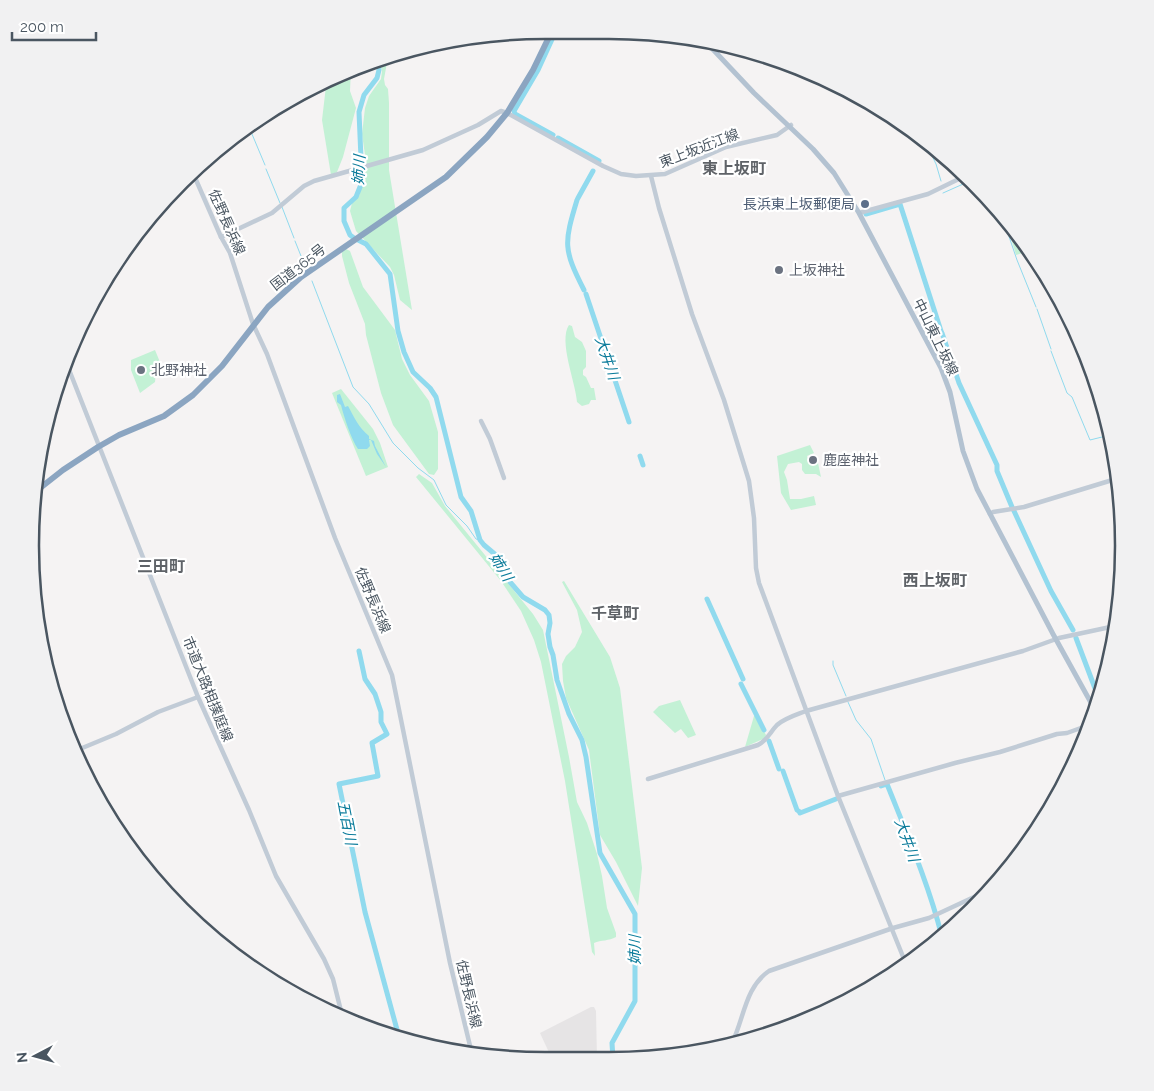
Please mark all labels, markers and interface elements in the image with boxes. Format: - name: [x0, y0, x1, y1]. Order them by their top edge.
- scale bar: [12, 10, 96, 42]
- text: 200 m: [20, 18, 64, 36]
- street label: 東上坂近江線: [657, 125, 741, 171]
- water label: 姉川: [349, 153, 369, 185]
- district label: 東上坂町: [702, 159, 766, 178]
- street label: 佐野長浜線: [205, 187, 249, 257]
- place label: 長浜東上坂郵便局: [743, 196, 855, 212]
- marker: 長浜東上坂郵便局: [859, 198, 871, 210]
- street label: 国道365号: [267, 241, 329, 293]
- place label: 上坂神社: [789, 262, 845, 278]
- marker: 上坂神社: [773, 264, 785, 276]
- street label: 中山東上坂線: [910, 296, 962, 378]
- water label: 大井川: [591, 334, 623, 384]
- place label: 北野神社: [151, 362, 207, 378]
- marker: 北野神社: [135, 364, 147, 376]
- place label: 鹿座神社: [823, 452, 879, 468]
- marker: 鹿座神社: [807, 454, 819, 466]
- water label: 姉川: [485, 550, 518, 586]
- district label: 三田町: [137, 557, 185, 576]
- street label: 佐野長浜線: [352, 565, 394, 635]
- district label: 西上坂町: [903, 571, 967, 590]
- district label: 千草町: [591, 604, 639, 623]
- street label: 市道大路相撲庭線: [180, 634, 236, 744]
- water label: 五百川: [334, 799, 361, 849]
- water label: 大井川: [891, 816, 924, 866]
- water label: 姉川: [626, 933, 644, 965]
- street label: 佐野長浜線: [453, 958, 485, 1030]
- north arrow: [10, 1031, 60, 1081]
- text: N: [14, 1051, 31, 1064]

